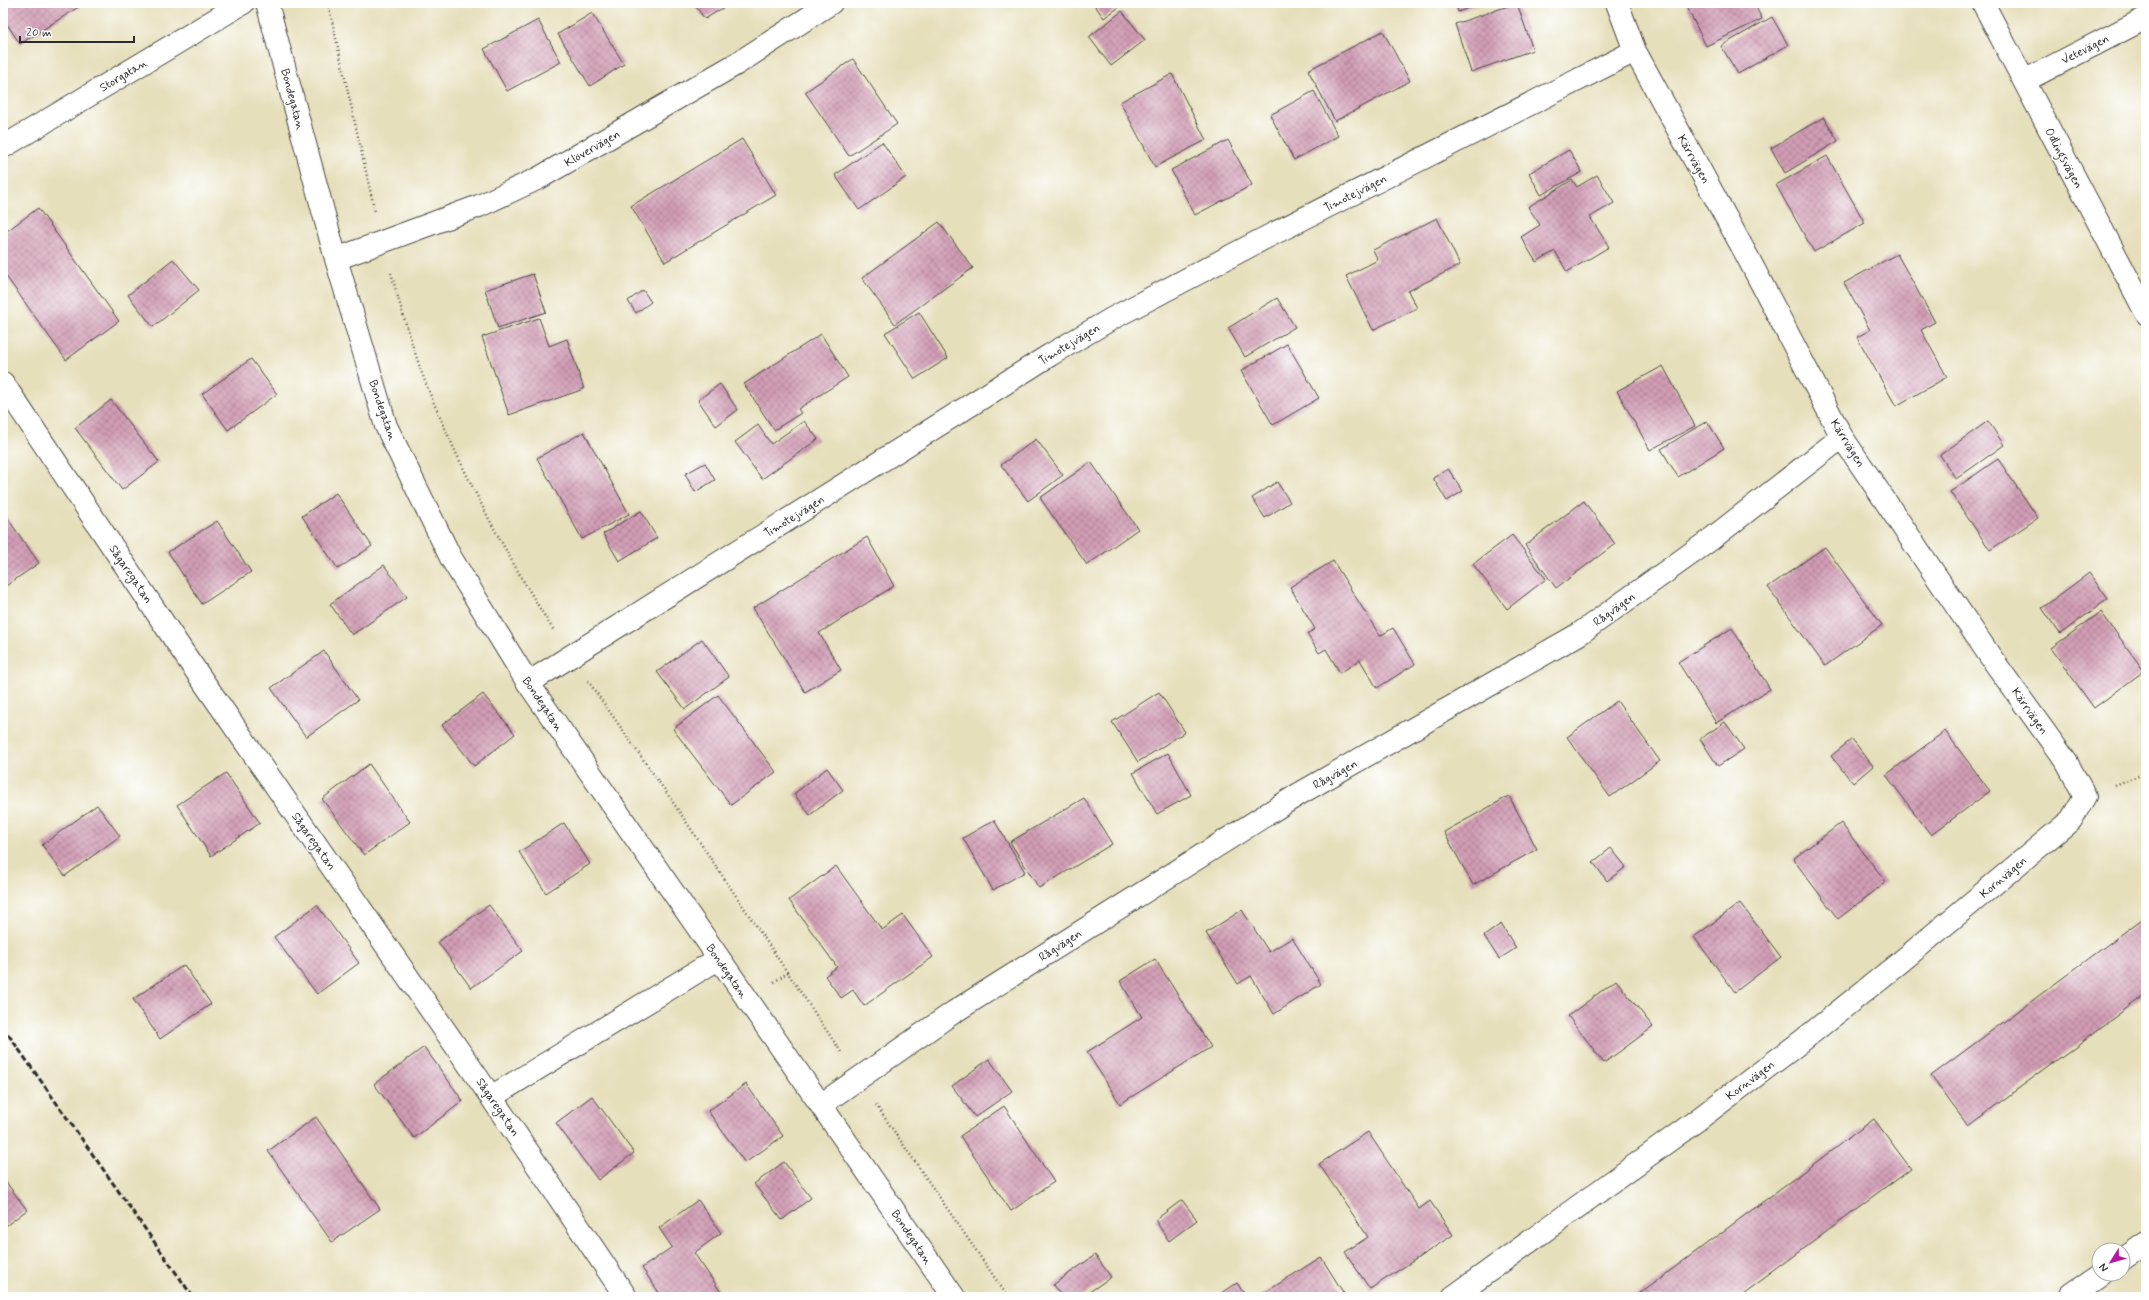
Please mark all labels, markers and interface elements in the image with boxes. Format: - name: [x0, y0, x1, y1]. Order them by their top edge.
- scale bar: [20, 18, 134, 44]
- text: 20 m: [26, 25, 52, 41]
- street label: Vetevägen: [2059, 31, 2112, 69]
- street label: Storgatan: [97, 55, 151, 96]
- street label: Bondegatan: [276, 67, 308, 132]
- street label: Odlingsvägen: [2040, 125, 2086, 192]
- street label: Klövervägen: [562, 126, 623, 171]
- street label: Kärrvägen: [1673, 132, 1713, 187]
- street label: Timotejvägen: [1321, 171, 1390, 217]
- street label: Timotejvägen: [1036, 320, 1103, 369]
- street label: Bondegatan: [364, 378, 400, 443]
- street label: Kärrvägen: [1826, 417, 1868, 471]
- street label: Timotejvägen: [761, 492, 828, 542]
- street label: Sågaregatan: [105, 542, 156, 607]
- street label: Rågvägen: [1590, 589, 1639, 630]
- street label: Bondegatan: [518, 674, 567, 736]
- street label: Kärrvägen: [2007, 685, 2051, 738]
- street label: Rågvägen: [1310, 756, 1360, 794]
- street label: Sågaregatan: [287, 809, 339, 874]
- street label: Kornvägen: [1977, 853, 2031, 902]
- street label: Rågvägen: [1036, 926, 1085, 966]
- street label: Bondegatan: [702, 941, 751, 1002]
- street label: Kornvägen: [1723, 1057, 1778, 1104]
- street label: Sågaregatan: [472, 1075, 523, 1140]
- street label: Bondegatan: [887, 1207, 936, 1269]
- north arrow: [2091, 1242, 2131, 1282]
- text: N: [2096, 1260, 2112, 1275]

